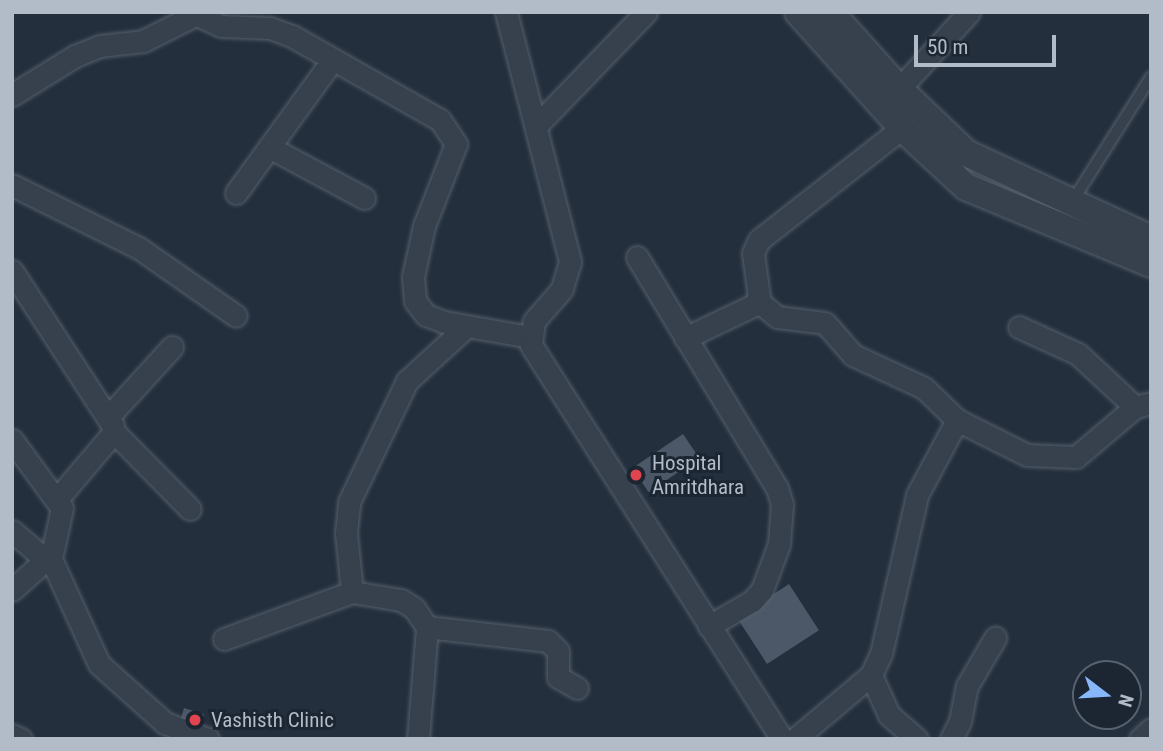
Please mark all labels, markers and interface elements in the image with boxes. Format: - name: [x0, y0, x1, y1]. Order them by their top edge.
- scale bar: [918, 21, 1060, 65]
- text: 50 m: [927, 35, 968, 59]
- place label: Hospital Amritdhara: [652, 450, 744, 500]
- marker: Hospital Amritdhara: [626, 465, 646, 485]
- north arrow: [1072, 660, 1142, 730]
- text: N: [1113, 692, 1138, 710]
- place label: Vashisth Clinic: [211, 707, 334, 733]
- marker: Vashisth Clinic: [185, 710, 205, 730]

